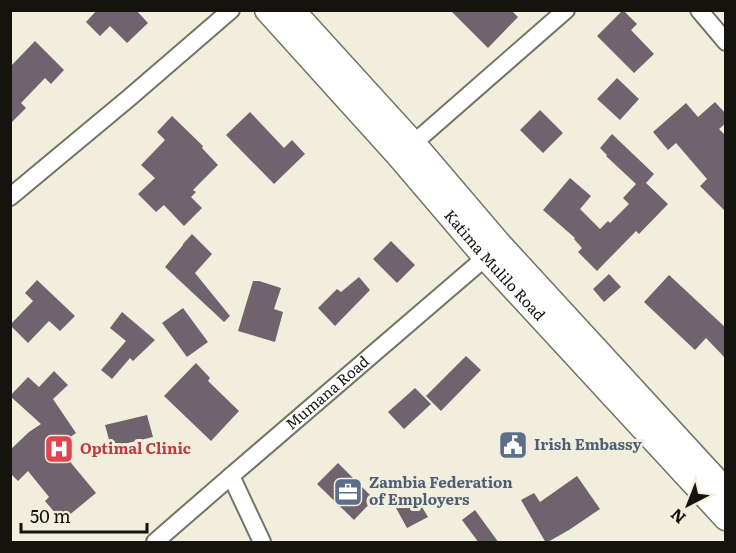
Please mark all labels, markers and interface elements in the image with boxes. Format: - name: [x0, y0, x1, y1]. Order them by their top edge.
- street label: Katima Mulilo Road: [439, 204, 551, 325]
- street label: Mumana Road: [280, 349, 373, 434]
- public building icon: Irish Embassy: [497, 429, 529, 461]
- place label: Irish Embassy: [534, 432, 642, 455]
- hospital icon: Optimal Clinic: [43, 433, 75, 465]
- place label: Optimal Clinic: [80, 436, 191, 459]
- place label: Zambia Federation of Employers: [369, 470, 513, 510]
- north arrow: [658, 475, 718, 535]
- office icon: Zambia Federation of Employers: [332, 476, 364, 508]
- scale bar: [21, 496, 147, 534]
- text: 50 m: [30, 502, 71, 529]
- text: N: [664, 503, 690, 530]

